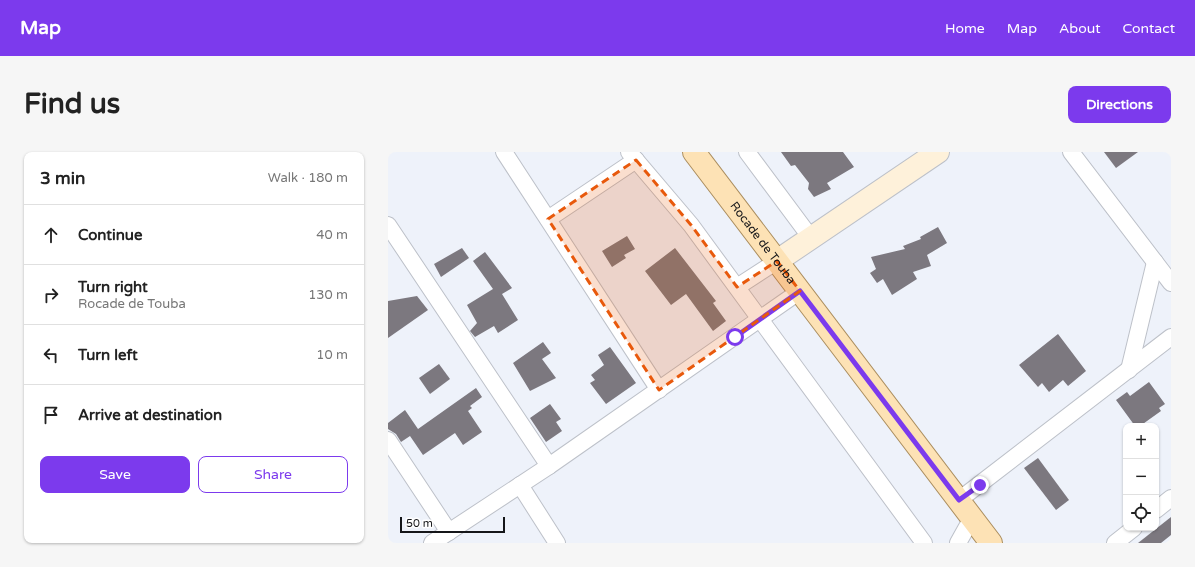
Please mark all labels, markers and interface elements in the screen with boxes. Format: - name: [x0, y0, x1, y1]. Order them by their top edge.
- text: Map: [20, 17, 61, 39]
- text: Home: [945, 20, 985, 37]
- text: Map: [1007, 20, 1037, 37]
- text: About: [1059, 20, 1101, 37]
- text: Contact: [1123, 20, 1175, 37]
- button: Directions: [1068, 86, 1171, 123]
- text: Find us: [24, 87, 120, 121]
- text: 3 min: [40, 168, 85, 189]
- text: Walk · 180 m: [268, 170, 348, 186]
- street label: Rocade de Touba: [727, 199, 799, 287]
- icon: ahead: [40, 224, 62, 246]
- text: Continue: [78, 226, 142, 244]
- text: 40 m: [316, 227, 348, 243]
- text: Turn right: [78, 278, 148, 296]
- icon: right: [40, 284, 62, 306]
- text: 130 m: [308, 287, 348, 303]
- text: Rocade de Touba: [78, 296, 186, 312]
- route start: [726, 328, 744, 346]
- icon: left: [40, 344, 62, 366]
- text: Turn left: [78, 346, 138, 364]
- text: 10 m: [316, 347, 348, 363]
- icon: arrive: [40, 404, 62, 426]
- text: Arrive at destination: [78, 406, 222, 424]
- map controls: [1123, 423, 1159, 531]
- button: +: [1123, 423, 1159, 459]
- button: Save: [40, 456, 190, 493]
- button: Share: [198, 456, 348, 493]
- button: −: [1123, 459, 1159, 495]
- route end: [971, 476, 989, 494]
- button: locate: [1123, 495, 1159, 531]
- scale bar: [400, 515, 505, 534]
- text: 50 m: [406, 517, 433, 530]

